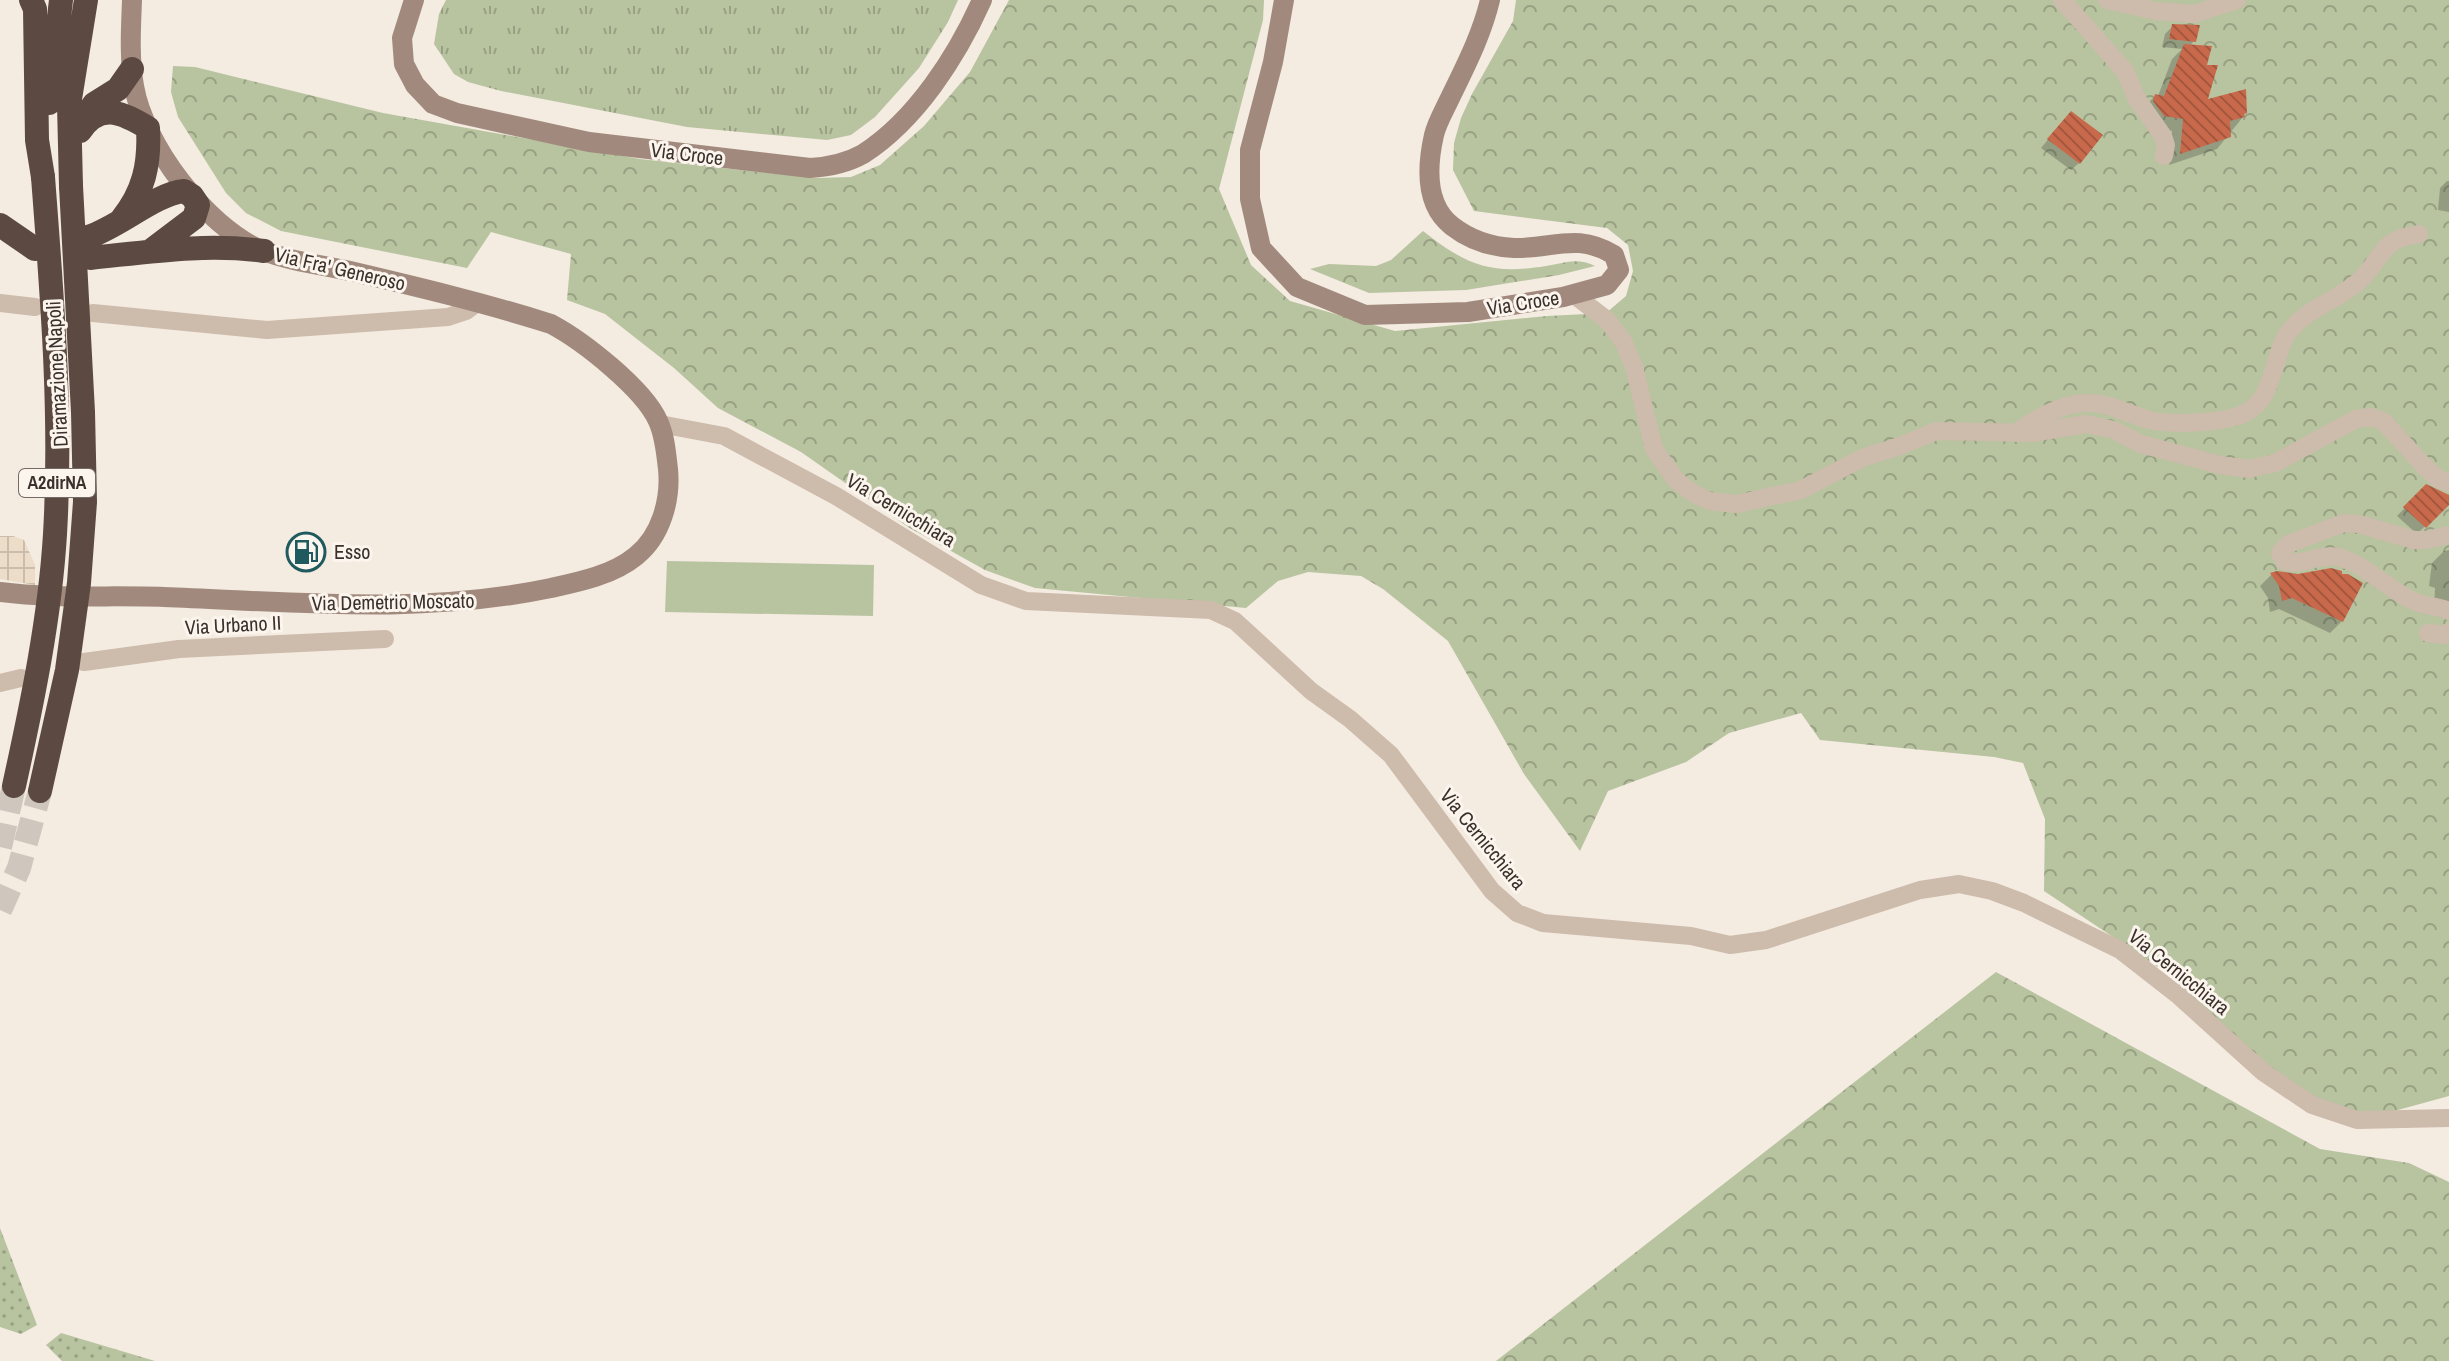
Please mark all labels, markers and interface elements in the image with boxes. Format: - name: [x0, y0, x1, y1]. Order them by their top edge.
- street label: Via Croce: [649, 136, 725, 171]
- street label: Via Fra' Generoso: [272, 240, 408, 297]
- street label: Via Croce: [1485, 283, 1561, 322]
- street label: Diramazione Napoli: [39, 300, 74, 448]
- street label: Via Cernicchiara: [842, 466, 961, 553]
- road number: A2dirNA: [19, 469, 95, 497]
- fuel station icon: Esso: [285, 531, 327, 573]
- place label: Esso: [334, 538, 370, 565]
- street label: Via Demetrio Moscato: [311, 587, 475, 616]
- street label: Via Urbano II: [184, 608, 282, 641]
- street label: Via Cernicchiara: [1434, 782, 1533, 895]
- street label: Via Cernicchiara: [2123, 922, 2236, 1021]

